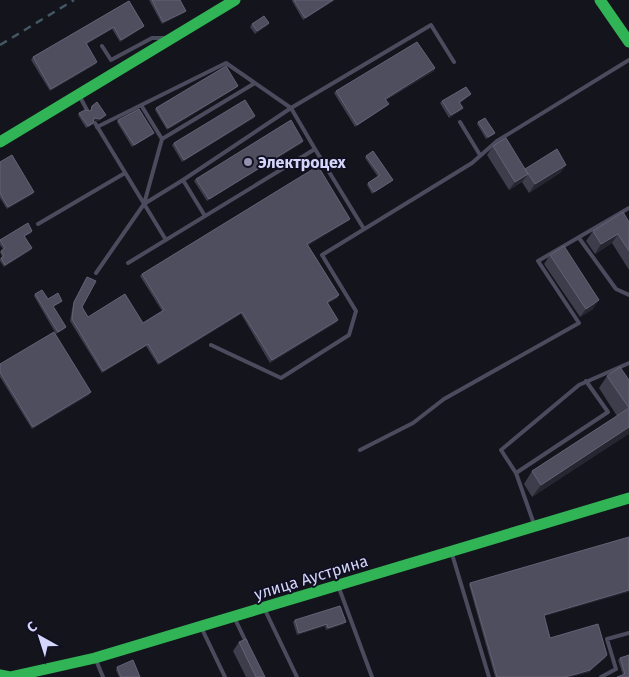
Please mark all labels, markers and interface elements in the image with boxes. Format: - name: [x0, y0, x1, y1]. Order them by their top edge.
- place label: Электроцех: [258, 153, 347, 172]
- marker: Электроцех: [242, 156, 254, 168]
- street label: улица Аустрина: [252, 551, 370, 604]
- north arrow: [15, 612, 65, 662]
- text: С: [24, 618, 41, 636]

